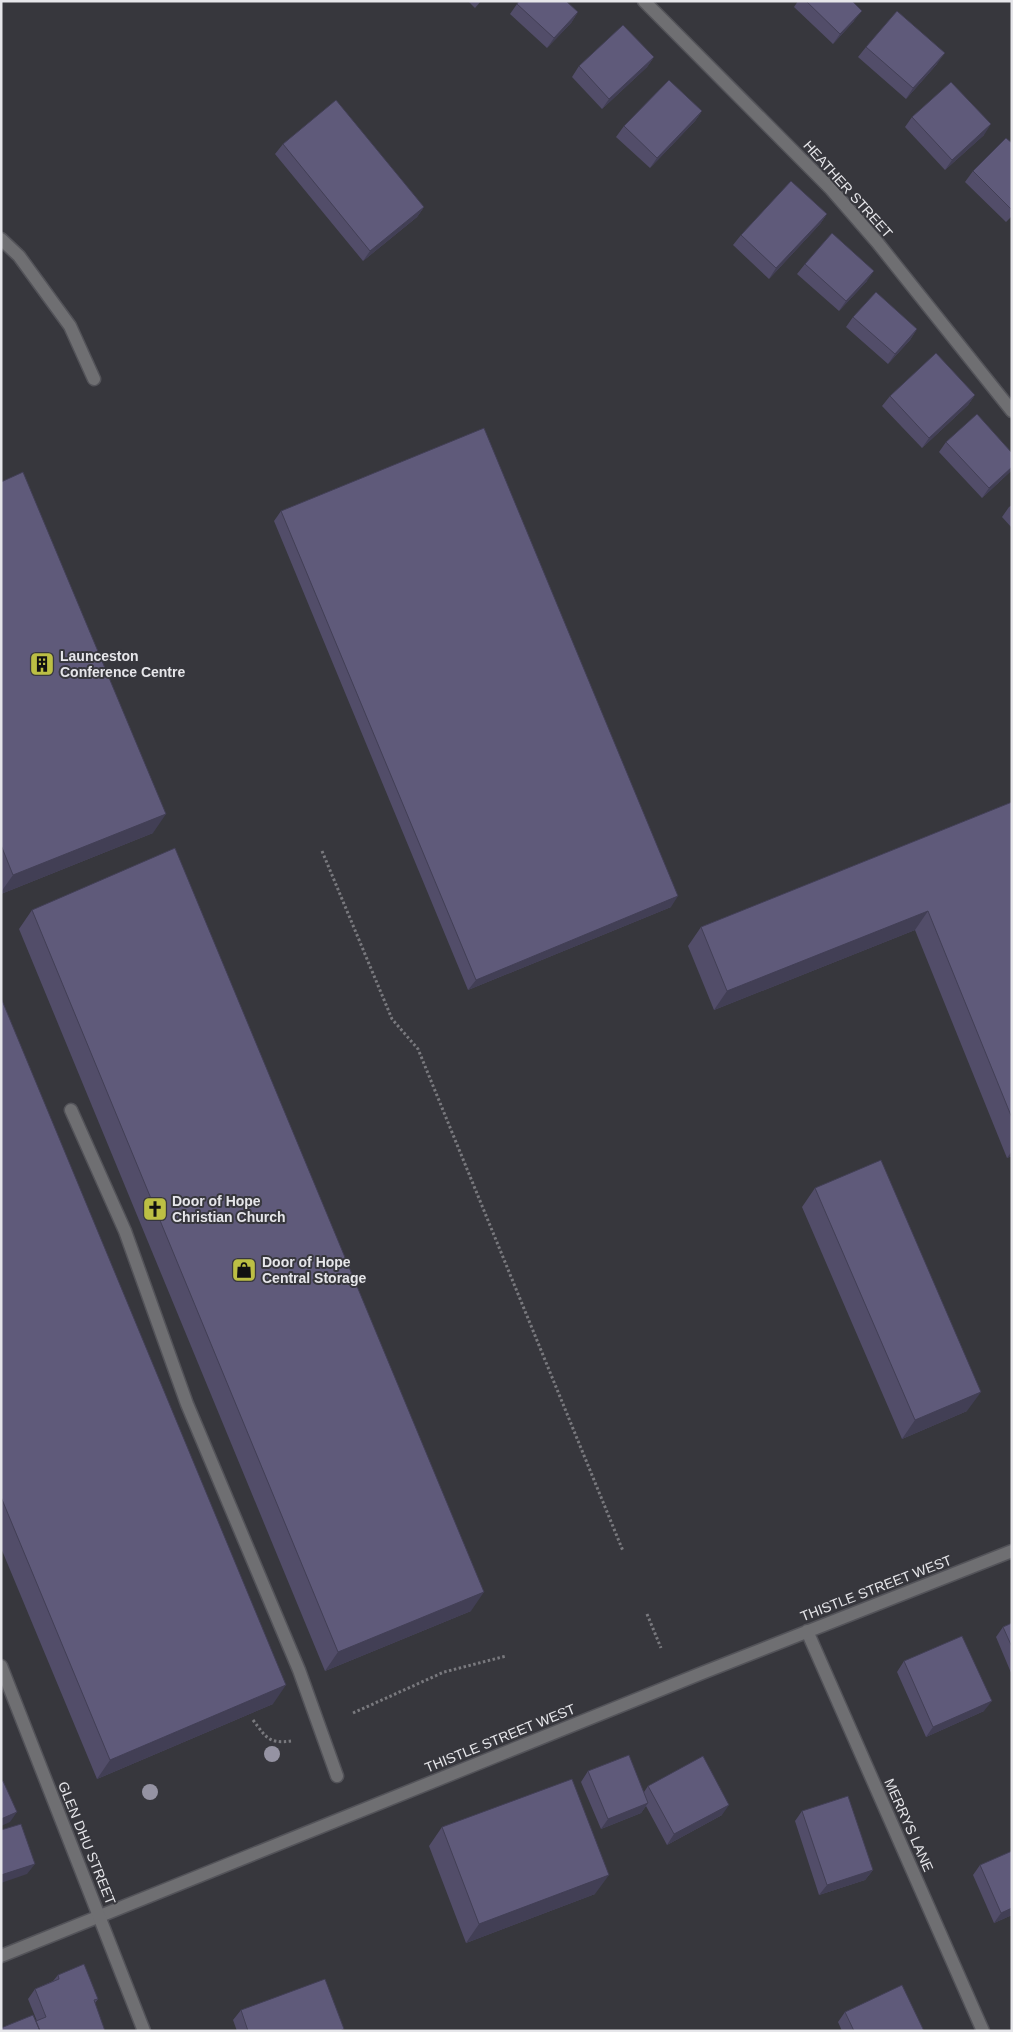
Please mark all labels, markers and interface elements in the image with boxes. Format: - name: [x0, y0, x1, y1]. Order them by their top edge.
- street label: HEATHER STREET: [800, 137, 896, 241]
- place label: Launceston Conference Centre: [60, 648, 185, 680]
- building icon: Launceston Conference Centre: [29, 651, 55, 677]
- place label: Door of Hope Christian Church: [172, 1193, 286, 1225]
- church icon: Door of Hope Christian Church: [142, 1196, 168, 1222]
- place label: Door of Hope Central Storage: [262, 1254, 366, 1286]
- shop icon: Door of Hope Central Storage: [231, 1257, 257, 1283]
- street label: THISTLE STREET WEST: [798, 1552, 954, 1624]
- street label: THISTLE STREET WEST: [422, 1700, 578, 1776]
- street label: MERRYS LANE: [881, 1776, 937, 1874]
- street label: GLEN DHU STREET: [55, 1779, 119, 1907]

